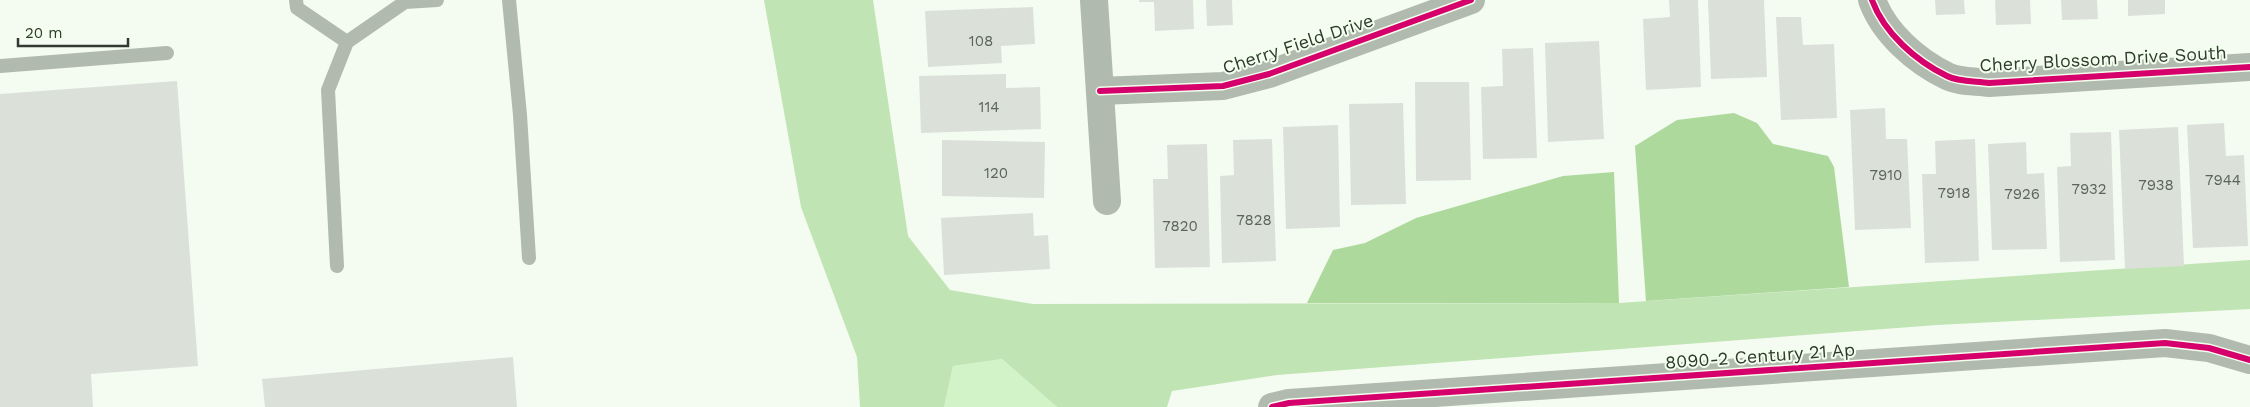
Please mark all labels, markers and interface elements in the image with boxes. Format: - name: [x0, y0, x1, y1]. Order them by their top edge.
- street label: Cherry Field Drive: [1220, 9, 1376, 78]
- scale bar: [18, 15, 128, 47]
- text: 20 m: [25, 24, 63, 42]
- house number: 108: [969, 32, 993, 50]
- street label: Cherry Blossom Drive South: [1979, 42, 2227, 75]
- house number: 114: [979, 98, 999, 116]
- house number: 120: [984, 164, 1008, 182]
- house number: 7910: [1870, 166, 1902, 184]
- house number: 7944: [2205, 171, 2241, 189]
- house number: 7938: [2138, 176, 2174, 194]
- house number: 7932: [2072, 180, 2106, 198]
- house number: 7918: [1938, 184, 1970, 202]
- house number: 7926: [2004, 185, 2040, 203]
- house number: 7828: [1236, 211, 1272, 229]
- house number: 7820: [1162, 217, 1198, 235]
- street label: 8090-2 Century 21 Ap: [1664, 338, 1856, 373]

